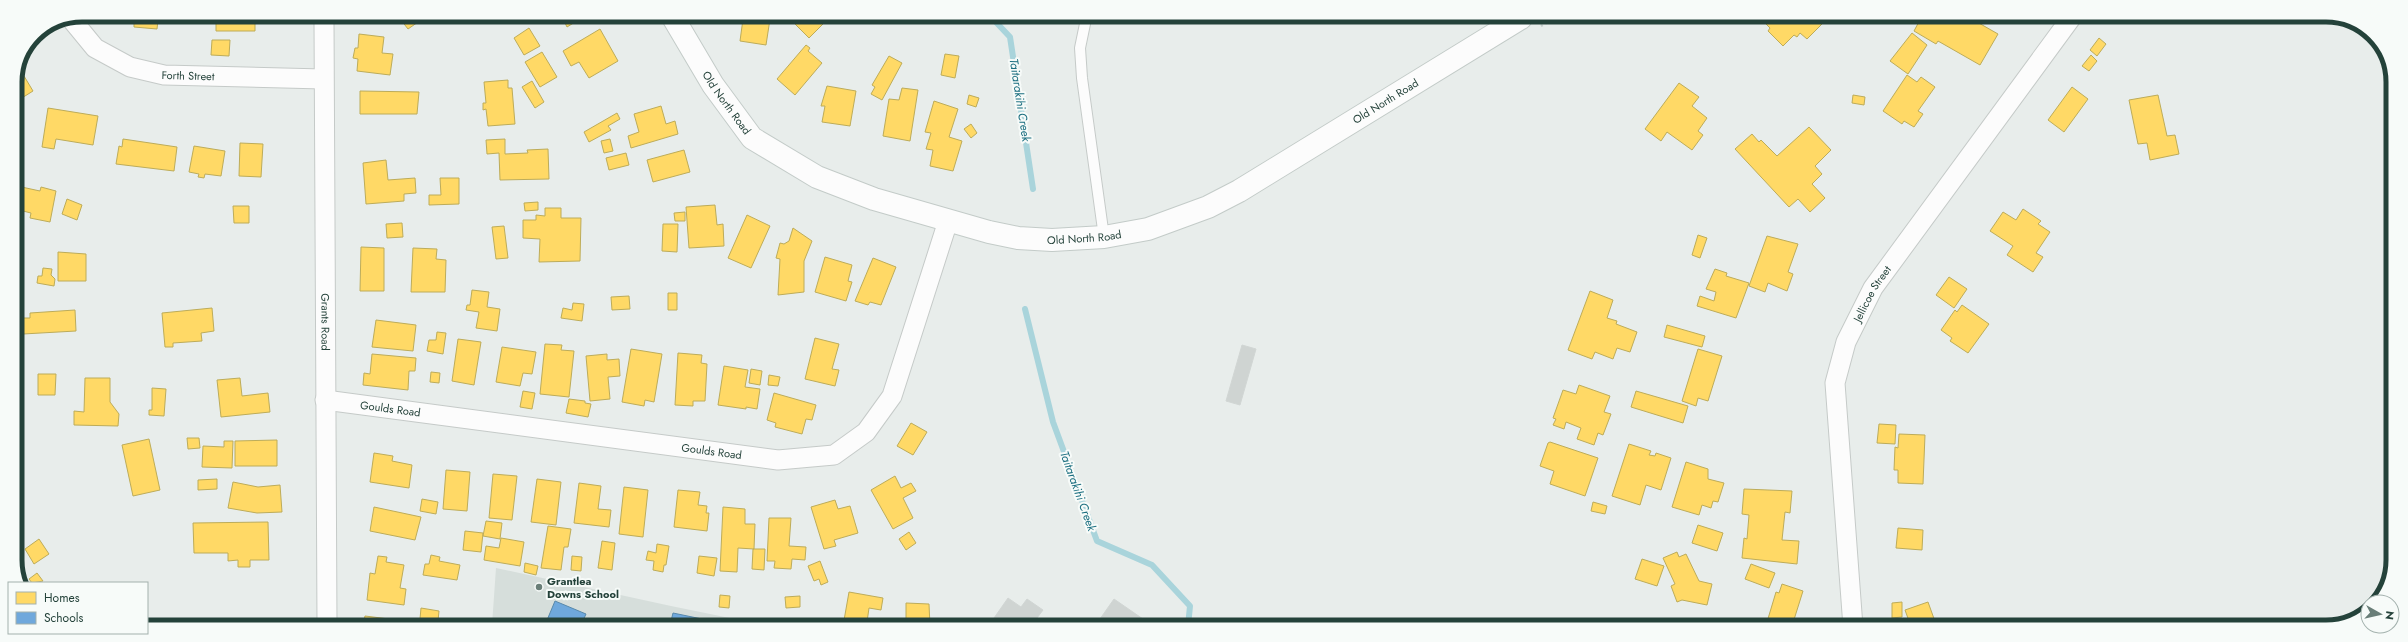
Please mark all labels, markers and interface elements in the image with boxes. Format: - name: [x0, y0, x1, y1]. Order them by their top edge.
- water label: Taitarakihi Creek: [1005, 57, 1036, 144]
- street label: Forth Street: [161, 67, 215, 84]
- street label: Old North Road: [698, 68, 755, 138]
- street label: Old North Road: [1349, 75, 1421, 128]
- street label: Old North Road: [1047, 226, 1123, 248]
- street label: Jellicoe Street: [1848, 262, 1895, 326]
- street label: Grants Road: [317, 293, 334, 351]
- street label: Goulds Road: [359, 397, 422, 421]
- street label: Goulds Road: [681, 439, 743, 463]
- water label: Taitarakihi Creek: [1055, 449, 1101, 534]
- place label: Grantlea Downs School: [547, 573, 619, 602]
- legend: [8, 582, 148, 634]
- marker: Grantlea Downs School: [534, 582, 544, 592]
- text: Homes: [44, 589, 80, 607]
- north arrow: [2360, 594, 2400, 634]
- text: Schools: [44, 609, 83, 627]
- text: N: [2381, 610, 2398, 621]

